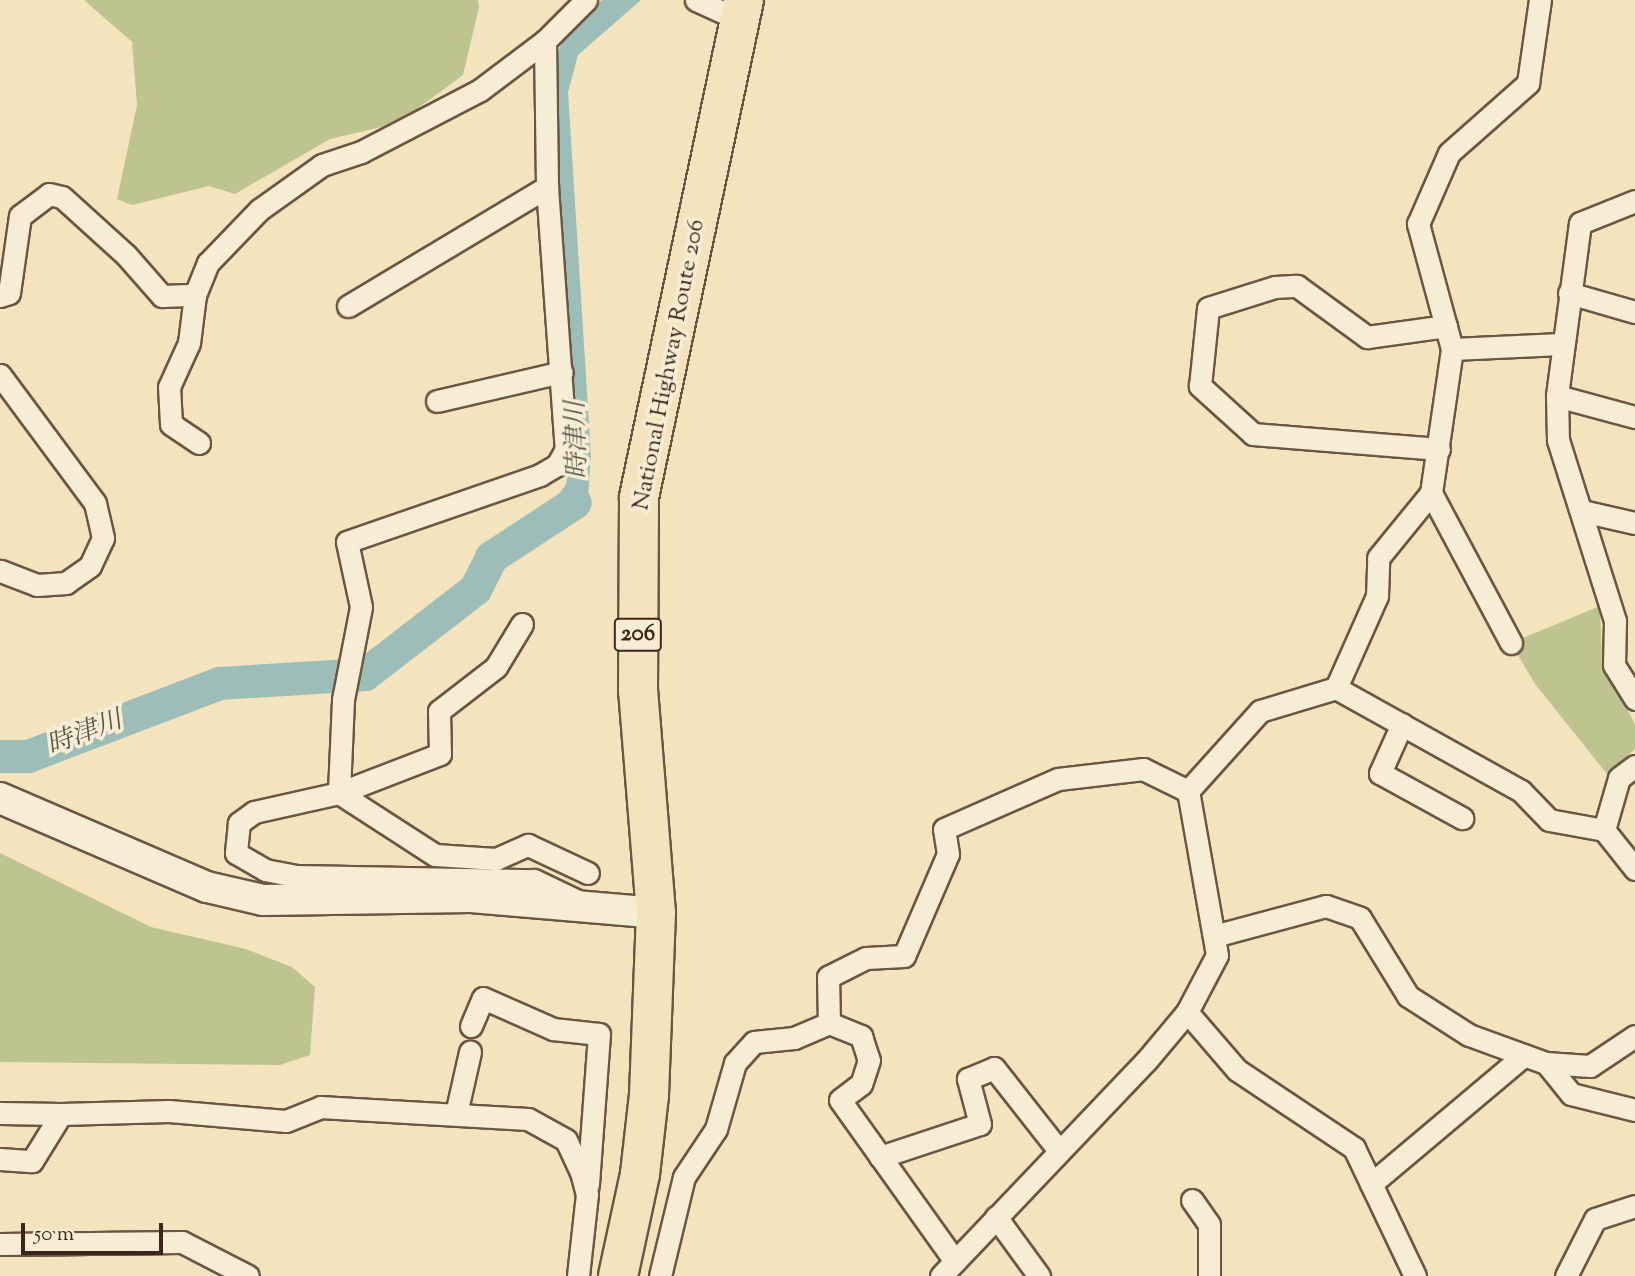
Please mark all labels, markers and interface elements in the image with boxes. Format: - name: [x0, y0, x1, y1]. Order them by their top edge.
- street label: National Highway Route 206: [628, 217, 712, 513]
- water label: 時津川: [561, 400, 595, 480]
- road number: 206: [614, 615, 662, 654]
- water label: 時津川: [43, 705, 127, 763]
- scale bar: [24, 1210, 166, 1254]
- text: 50 m: [34, 1220, 74, 1250]

